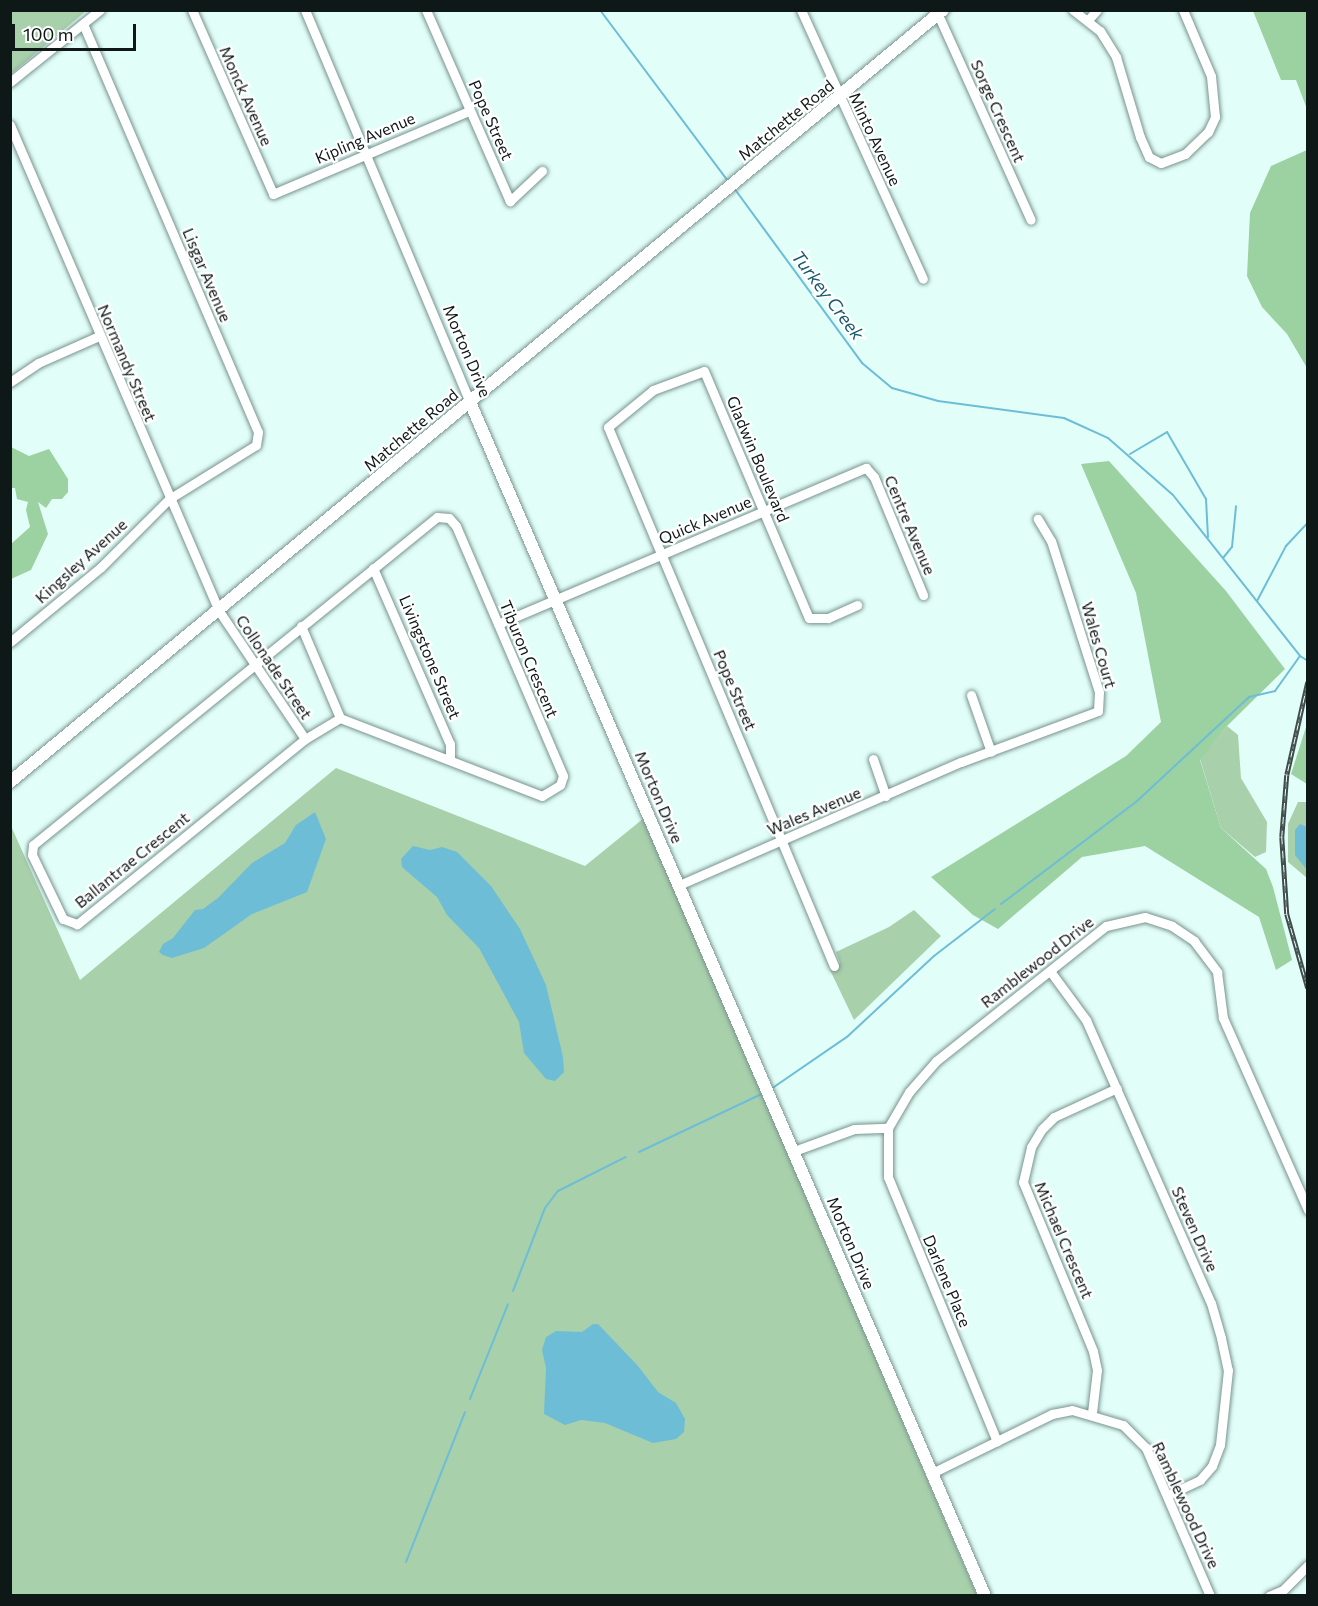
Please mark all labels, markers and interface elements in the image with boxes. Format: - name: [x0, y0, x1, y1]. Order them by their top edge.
- scale bar: [15, 12, 140, 50]
- text: 100 m: [23, 23, 73, 45]
- street label: Monck Avenue: [215, 43, 277, 149]
- street label: Sorge Crescent: [967, 57, 1029, 165]
- street label: Matchette Road: [734, 76, 838, 164]
- street label: Pope Street: [465, 77, 517, 163]
- street label: Minto Avenue: [845, 89, 905, 189]
- street label: Kipling Avenue: [312, 108, 418, 168]
- street label: Lisgar Avenue: [179, 225, 235, 325]
- water label: Turkey Creek: [787, 246, 869, 344]
- street label: Normandy Street: [94, 302, 160, 424]
- street label: Morton Drive: [439, 302, 495, 400]
- street label: Matchette Road: [360, 385, 462, 475]
- street label: Gladwin Boulevard: [723, 393, 793, 525]
- street label: Centre Avenue: [880, 472, 940, 578]
- street label: Quick Avenue: [656, 492, 754, 548]
- street label: Kingsley Avenue: [31, 515, 131, 607]
- street label: Livingstone Street: [395, 592, 465, 722]
- street label: Tiburon Crescent: [496, 597, 562, 721]
- street label: Wales Court: [1077, 600, 1121, 690]
- street label: Collonade Street: [232, 611, 316, 723]
- street label: Pope Street: [709, 647, 761, 733]
- street label: Morton Drive: [631, 748, 687, 846]
- street label: Wales Avenue: [764, 783, 864, 839]
- street label: Ballantrae Crescent: [71, 808, 193, 912]
- street label: Ramblewood Drive: [977, 912, 1097, 1012]
- street label: Michael Crescent: [1031, 1179, 1097, 1301]
- street label: Steven Drive: [1168, 1183, 1222, 1275]
- street label: Morton Drive: [823, 1194, 879, 1292]
- street label: Darlene Place: [919, 1232, 975, 1330]
- street label: Ramblewood Drive: [1148, 1439, 1224, 1571]

